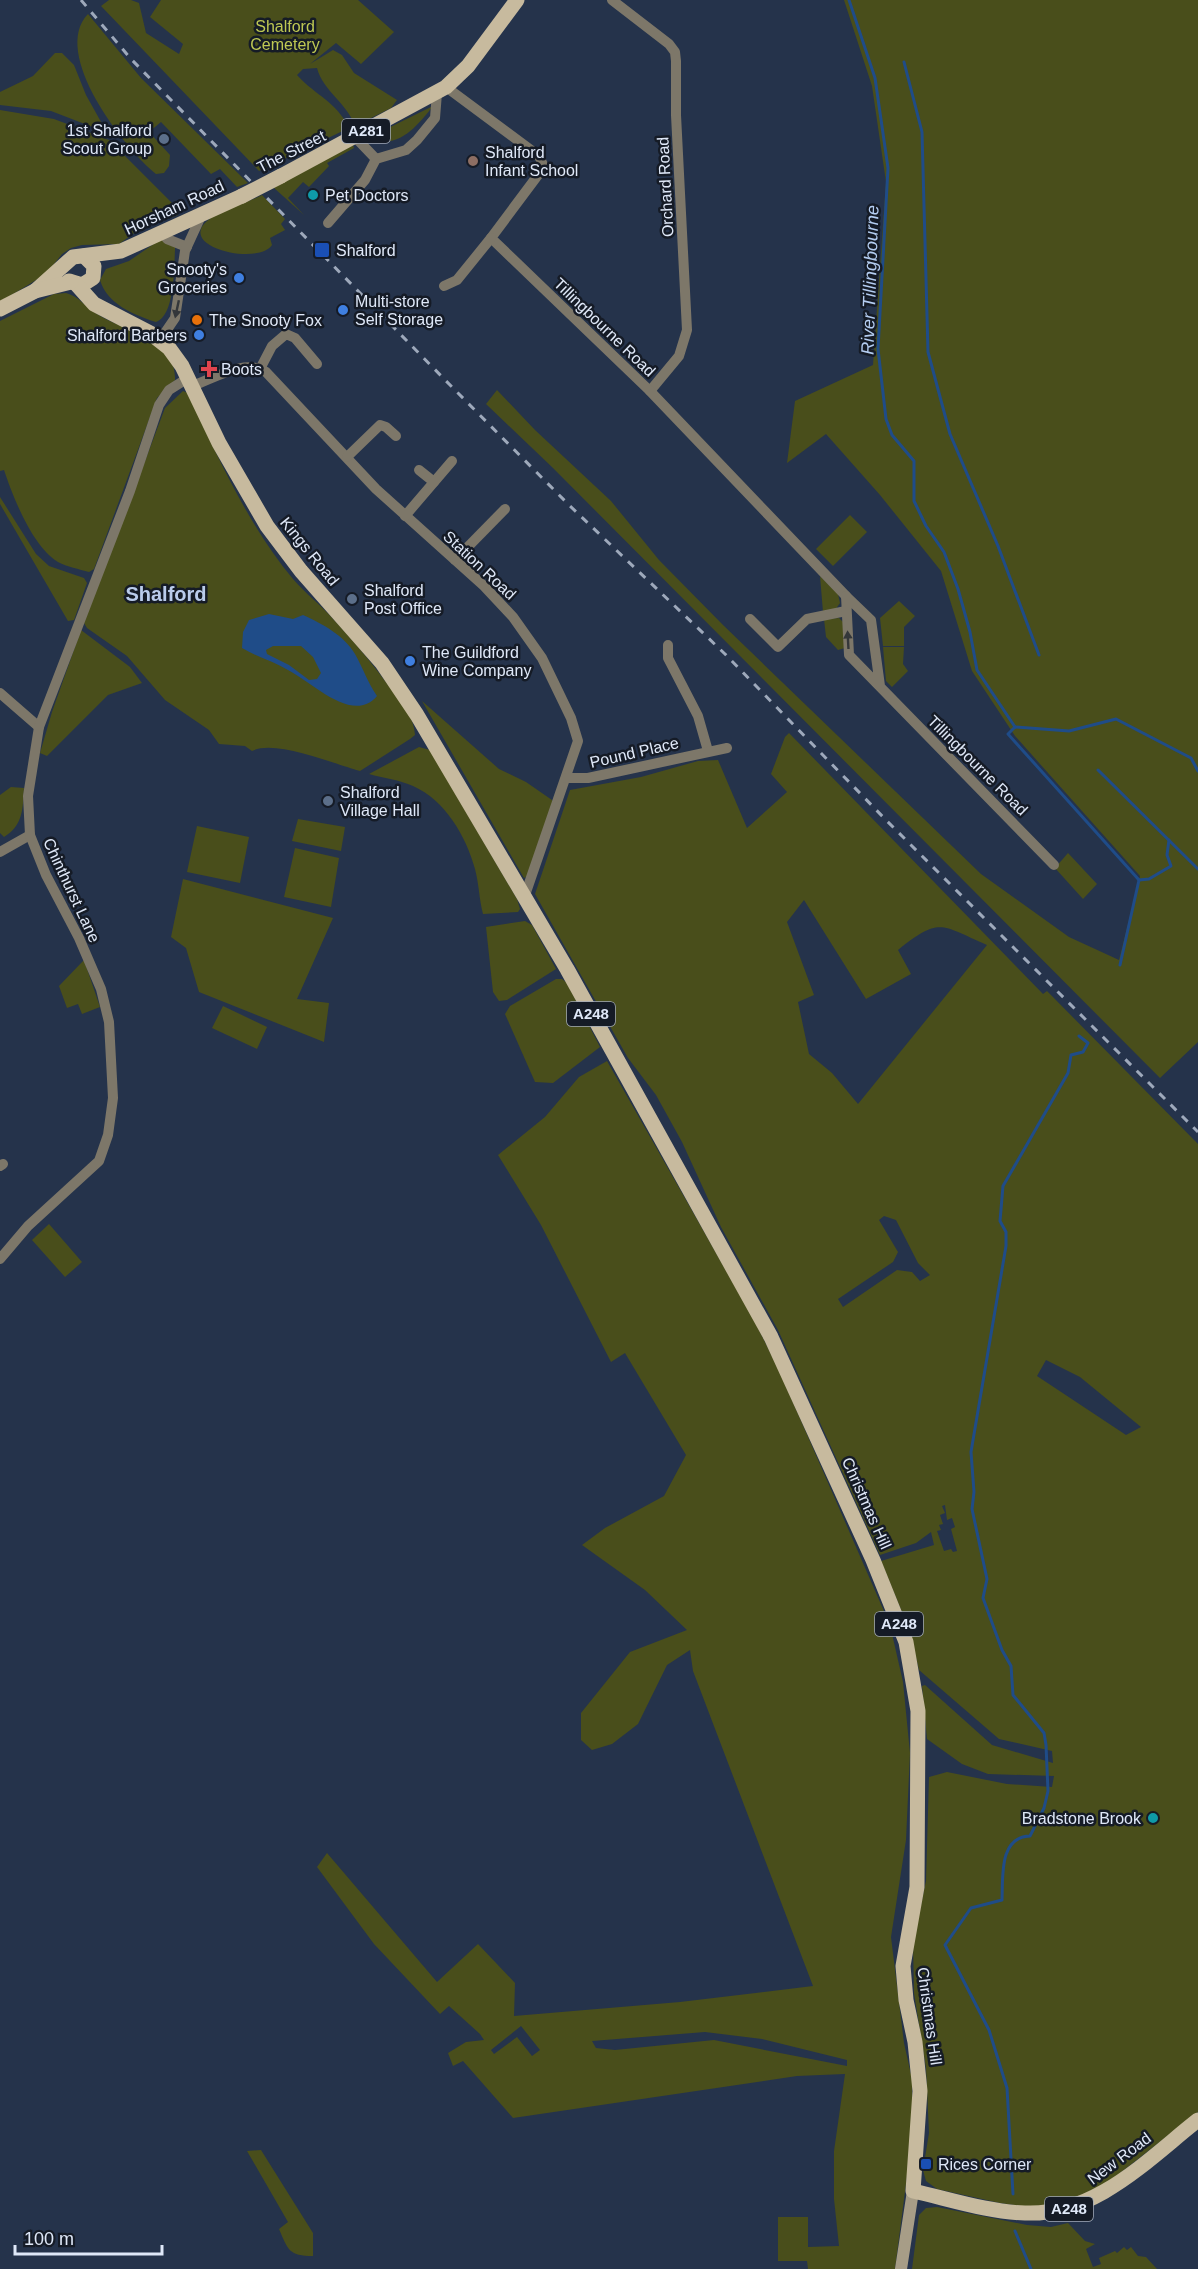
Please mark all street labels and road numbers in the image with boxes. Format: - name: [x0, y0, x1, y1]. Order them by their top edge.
- road number: A281: [342, 119, 390, 143]
- street label: The Street: [254, 127, 329, 176]
- street label: Orchard Road: [654, 136, 677, 238]
- street label: Horsham Road: [122, 177, 227, 238]
- street label: Tillingbourne Road: [551, 275, 659, 380]
- street label: Kings Road: [277, 514, 342, 589]
- street label: Station Road: [440, 528, 519, 603]
- street label: Tillingbourne Road: [924, 712, 1031, 819]
- street label: Pound Place: [588, 734, 680, 771]
- street label: Chinthurst Lane: [40, 835, 103, 945]
- road number: A248: [567, 1002, 615, 1026]
- street label: Christmas Hill: [839, 1455, 894, 1552]
- road number: A248: [875, 1612, 923, 1636]
- street label: Christmas Hill: [914, 1966, 945, 2066]
- street label: New Road: [1084, 2129, 1154, 2188]
- road number: A248: [1045, 2197, 1093, 2221]

